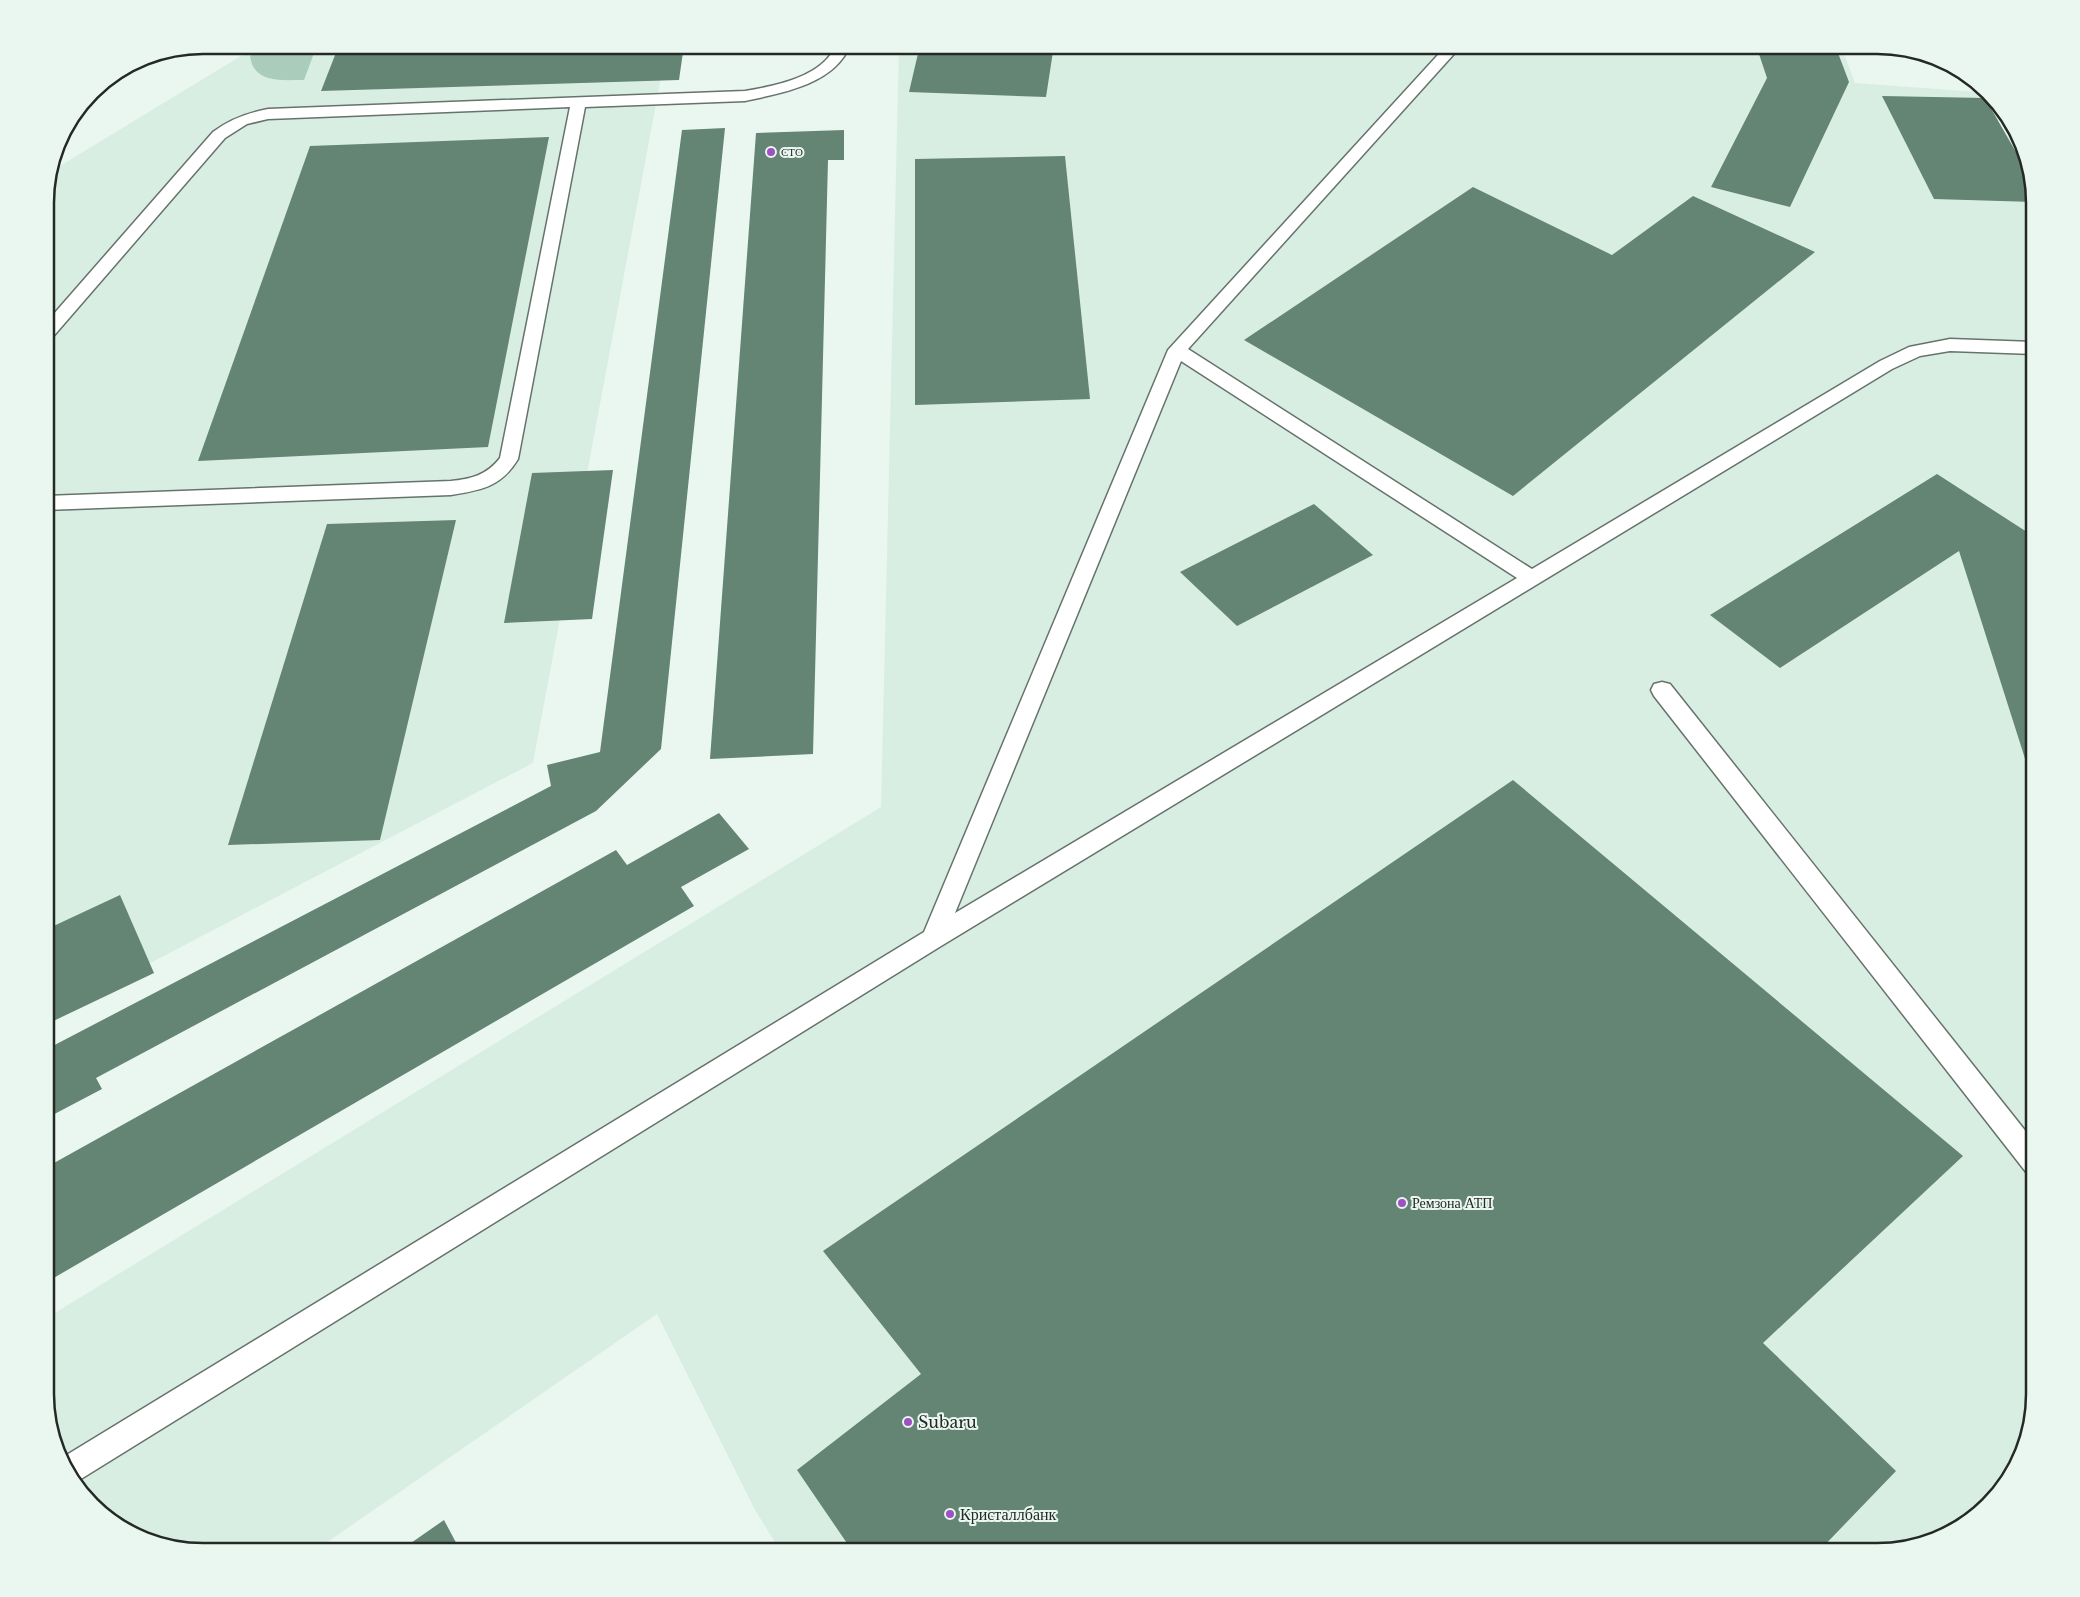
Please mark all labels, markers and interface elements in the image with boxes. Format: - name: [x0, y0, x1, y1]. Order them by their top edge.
- place label: СТО: [781, 145, 803, 159]
- marker: СТО: [765, 146, 777, 158]
- place label: Ремзона АТП: [1412, 1194, 1492, 1212]
- marker: Ремзона АТП: [1396, 1197, 1408, 1209]
- place label: Subaru: [918, 1412, 977, 1432]
- marker: Subaru: [902, 1416, 914, 1428]
- place label: Кристаллбанк: [960, 1504, 1057, 1524]
- marker: Кристаллбанк: [944, 1508, 956, 1520]

